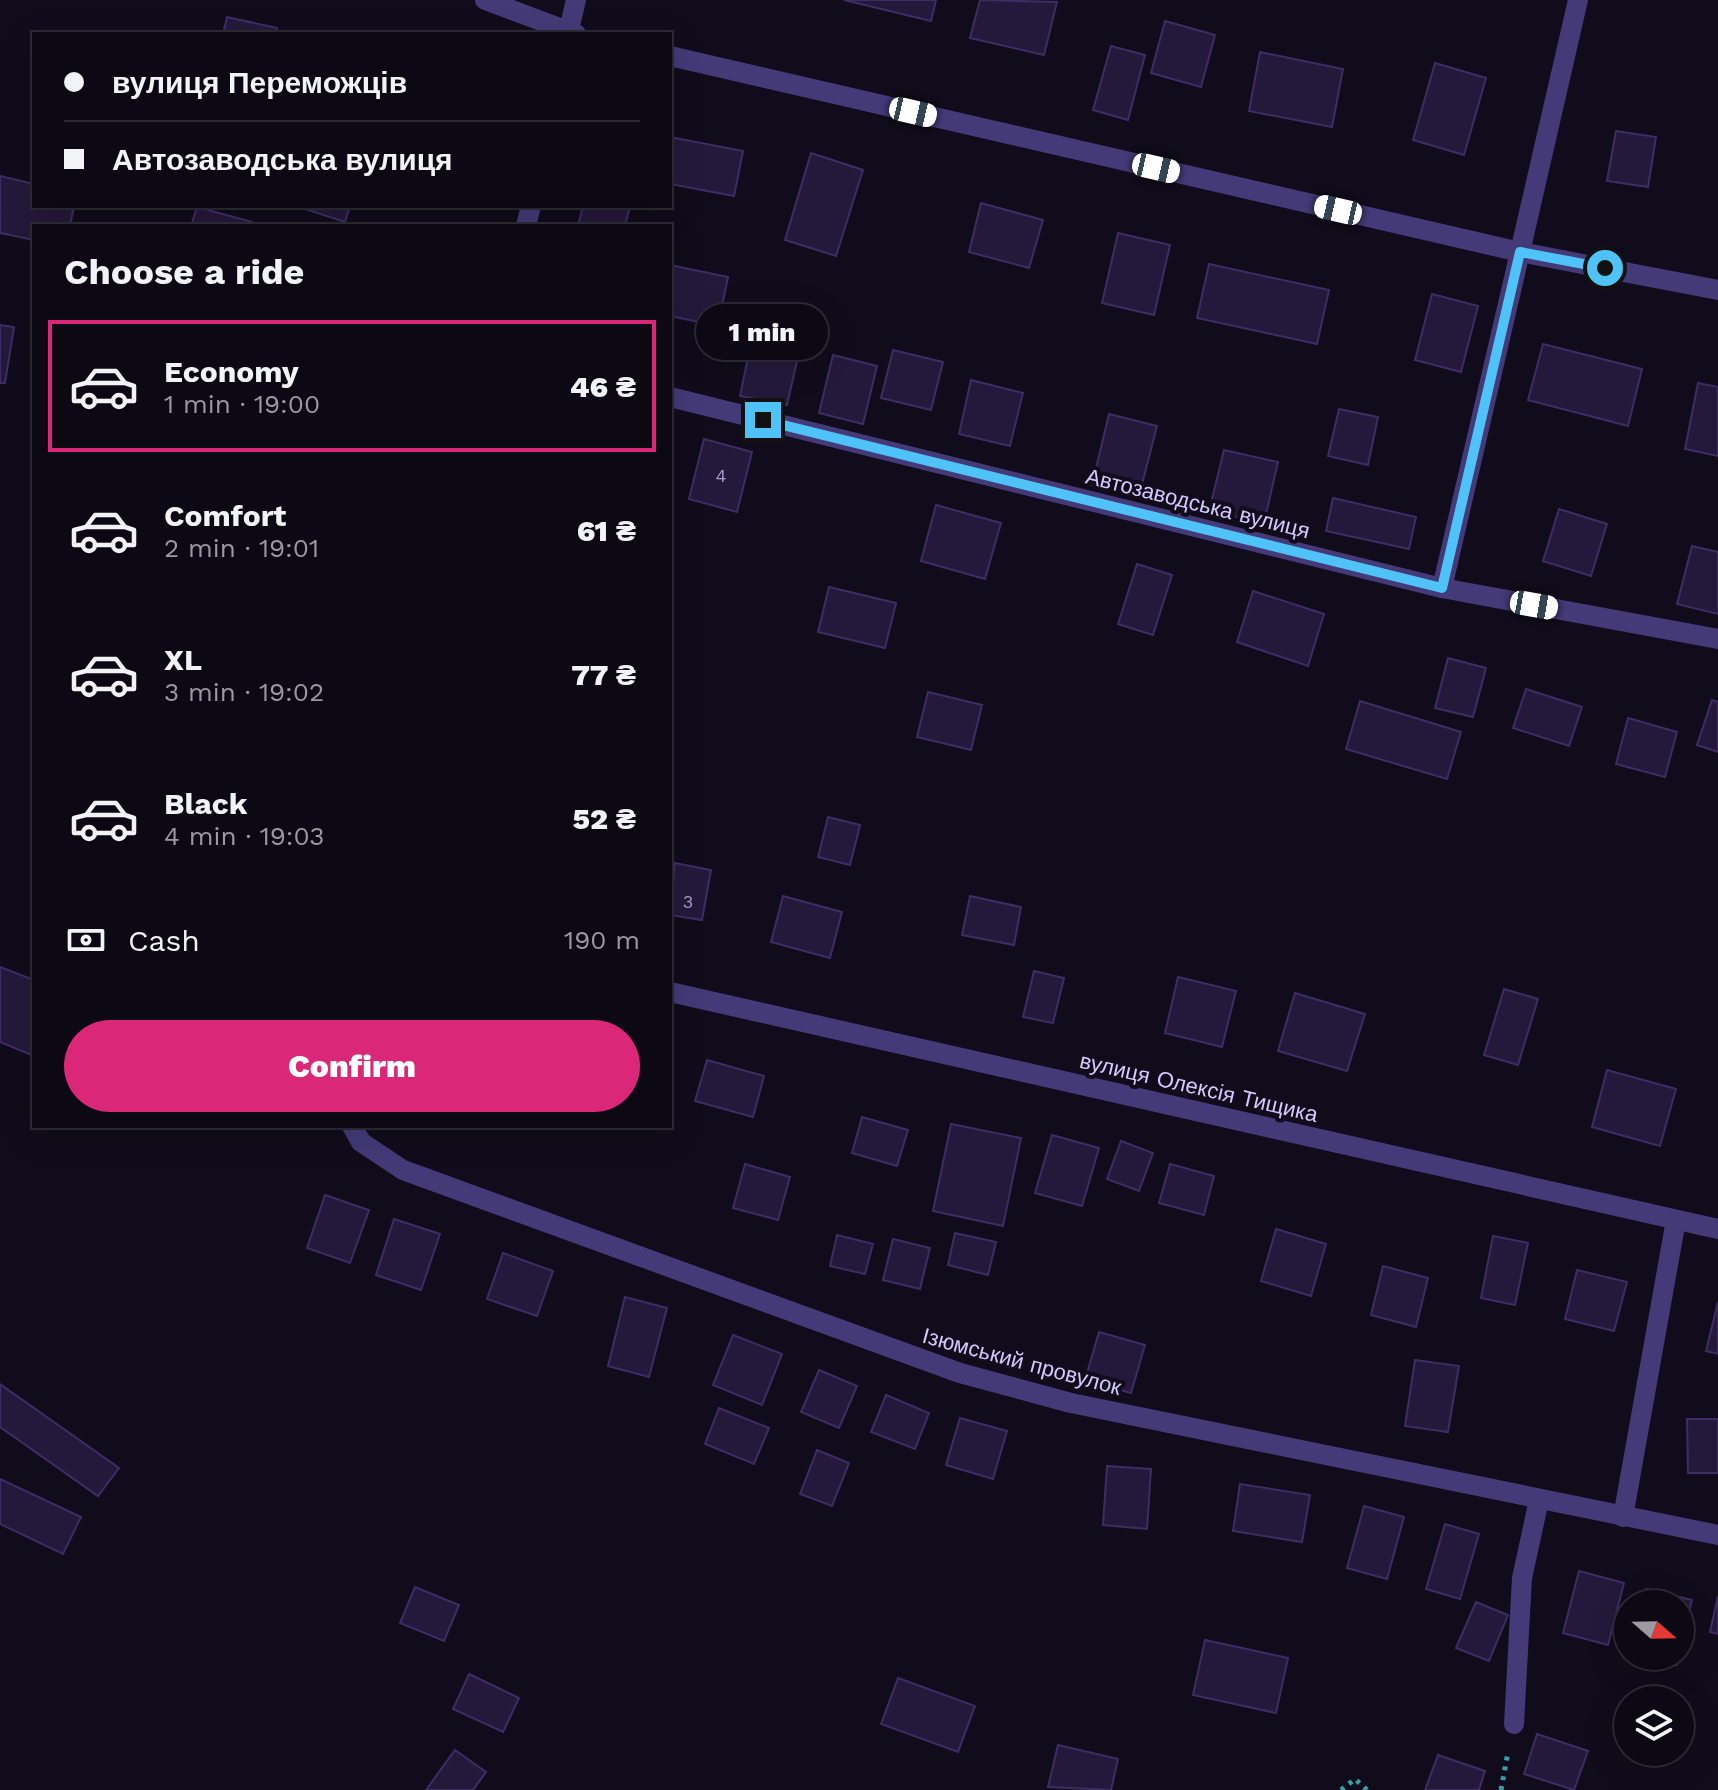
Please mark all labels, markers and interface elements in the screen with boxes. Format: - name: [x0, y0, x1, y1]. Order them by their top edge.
- text: вулиця Переможців: [112, 65, 407, 100]
- car: [887, 95, 939, 129]
- text: Автозаводська вулиця: [112, 142, 453, 177]
- car: [1130, 151, 1182, 185]
- car: [1312, 193, 1364, 227]
- route start: [1587, 250, 1623, 286]
- text: Choose a ride: [64, 251, 304, 293]
- callout: 1 min: [697, 304, 829, 360]
- text: 1 min: [729, 317, 795, 347]
- icon: car: [68, 350, 140, 422]
- text: Economy: [164, 354, 299, 389]
- text: 46 ₴: [570, 369, 636, 404]
- text: 1 min · 19:00: [164, 389, 320, 419]
- route end: [745, 402, 781, 438]
- street label: Автозаводська вулиця: [1083, 464, 1312, 543]
- house number: 4: [716, 465, 727, 486]
- icon: car: [68, 494, 140, 566]
- text: Comfort: [164, 498, 286, 533]
- text: 61 ₴: [577, 513, 636, 548]
- text: 2 min · 19:01: [164, 533, 319, 563]
- car: [1508, 589, 1560, 621]
- icon: car: [68, 638, 140, 710]
- text: XL: [164, 642, 202, 677]
- text: 77 ₴: [571, 657, 636, 692]
- text: 3 min · 19:02: [164, 677, 324, 707]
- icon: car: [68, 782, 140, 854]
- text: Black: [164, 786, 248, 821]
- text: 52 ₴: [572, 801, 636, 836]
- text: 4 min · 19:03: [164, 821, 324, 851]
- house number: 3: [683, 891, 693, 912]
- icon: cash: [64, 918, 108, 962]
- text: Cash: [128, 923, 200, 958]
- text: 190 m: [564, 925, 640, 955]
- button: Confirm: [64, 1020, 640, 1112]
- street label: вулиця Олексія Тищика: [1077, 1048, 1321, 1127]
- street label: Ізюмський провулок: [920, 1323, 1124, 1400]
- north arrow: [1614, 1590, 1694, 1670]
- map controls: [1614, 1590, 1694, 1766]
- button: layers: [1614, 1686, 1694, 1766]

